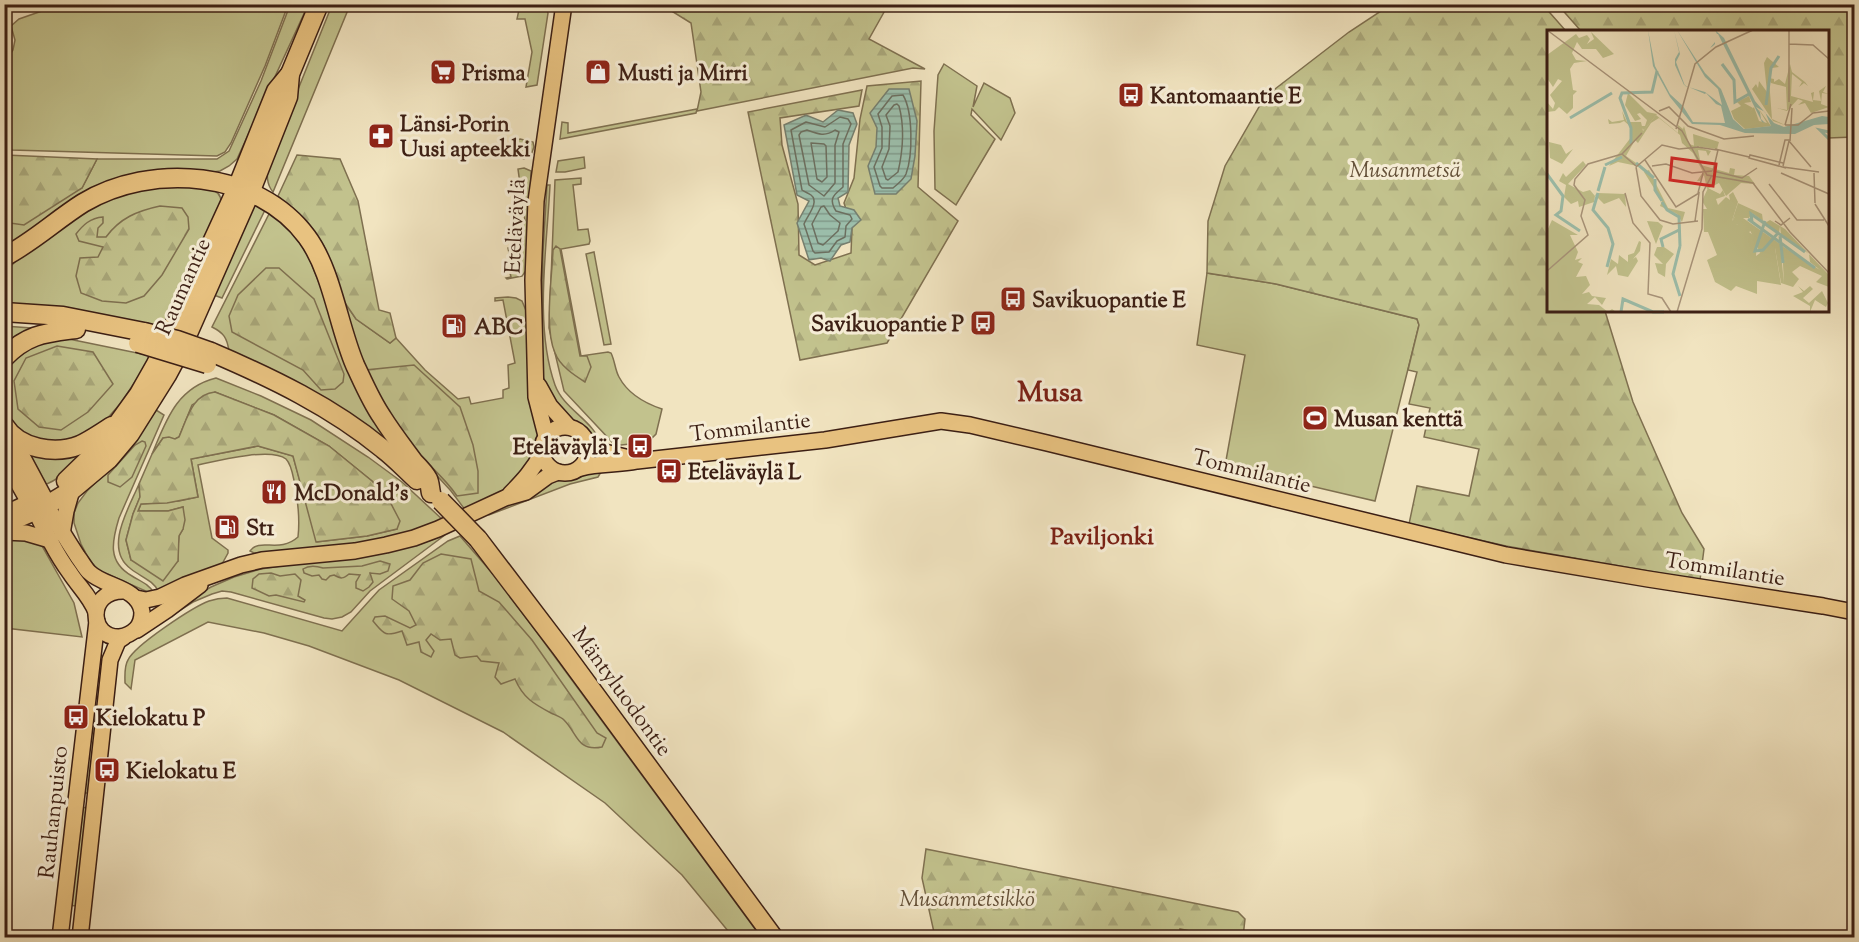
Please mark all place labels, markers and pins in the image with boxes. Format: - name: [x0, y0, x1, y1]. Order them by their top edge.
- supermarket icon: Prisma: [428, 57, 458, 87]
- shop icon: Musti ja Mirri: [583, 57, 613, 87]
- place label: Prisma: [462, 59, 526, 91]
- place label: Musti ja Mirri: [618, 59, 749, 91]
- bus stop icon: Kantomaantie E: [1116, 80, 1146, 110]
- place label: Kantomaantie E: [1150, 82, 1302, 114]
- place label: Länsi-Porin Uusi apteekki: [400, 110, 531, 167]
- pharmacy icon: Länsi-Porin Uusi apteekki: [366, 121, 396, 151]
- bus stop icon: Savikuopantie E: [998, 284, 1028, 314]
- place label: Savikuopantie E: [1032, 286, 1186, 318]
- bus stop icon: Savikuopantie P: [968, 308, 998, 338]
- place label: Savikuopantie P: [811, 310, 965, 342]
- fuel station icon: ABC: [439, 311, 469, 341]
- place label: ABC: [474, 313, 523, 345]
- sports icon: Musan kenttä: [1300, 403, 1330, 433]
- place label: Musan kenttä: [1334, 405, 1464, 437]
- bus stop icon: Eteläväylä I: [625, 431, 655, 461]
- place label: Eteläväylä I: [513, 433, 621, 465]
- bus stop icon: Eteläväylä L: [654, 456, 684, 486]
- place label: Eteläväylä L: [688, 458, 802, 490]
- restaurant icon: McDonald's: [259, 477, 289, 507]
- place label: McDonald's: [294, 479, 409, 511]
- fuel station icon: St1: [212, 512, 242, 542]
- place label: St1: [246, 514, 275, 546]
- bus stop icon: Kielokatu P: [61, 702, 91, 732]
- place label: Kielokatu P: [96, 704, 206, 736]
- bus stop icon: Kielokatu E: [92, 755, 122, 785]
- place label: Kielokatu E: [126, 757, 237, 789]

